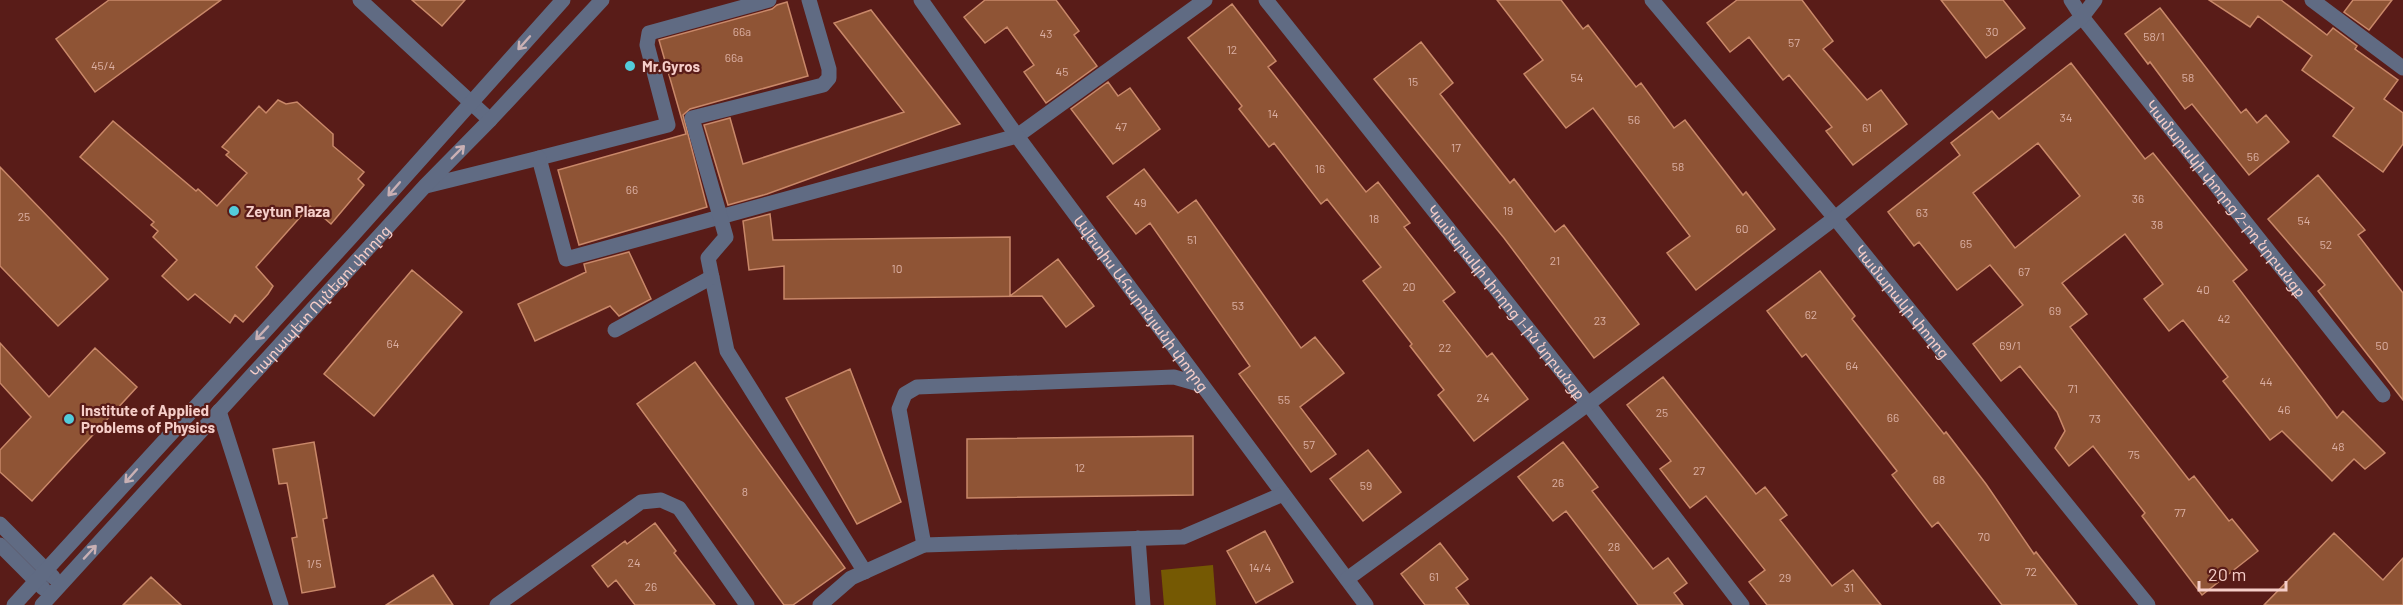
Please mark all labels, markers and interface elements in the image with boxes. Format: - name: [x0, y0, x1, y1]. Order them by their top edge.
- house number: 66a: [733, 24, 751, 38]
- house number: 30: [1986, 24, 1998, 38]
- house number: 43: [1040, 26, 1052, 40]
- house number: 58/1: [2143, 29, 2165, 43]
- one-way arrow: [517, 35, 531, 50]
- house number: 57: [1788, 35, 1800, 49]
- house number: 12: [1227, 42, 1237, 56]
- house number: 66a: [725, 50, 743, 64]
- place label: Mr.Gyros: [642, 57, 701, 75]
- house number: 45/4: [91, 58, 115, 72]
- marker: Mr.Gyros: [623, 59, 637, 73]
- house number: 45: [1056, 64, 1068, 78]
- house number: 54: [1571, 70, 1583, 84]
- house number: 58: [2182, 70, 2194, 84]
- house number: 15: [1408, 74, 1418, 88]
- street label: Կամարակի փողոց 2-րդ նրբանցք: [2142, 96, 2310, 301]
- house number: 14: [1268, 106, 1278, 120]
- house number: 34: [2060, 110, 2072, 124]
- house number: 56: [1628, 112, 1640, 126]
- house number: 47: [1115, 119, 1127, 133]
- house number: 61: [1862, 120, 1872, 134]
- house number: 17: [1451, 140, 1461, 154]
- one-way arrow: [451, 145, 466, 160]
- house number: 56: [2247, 149, 2259, 163]
- house number: 58: [1672, 159, 1684, 173]
- house number: 16: [1315, 161, 1325, 175]
- one-way arrow: [387, 181, 401, 196]
- house number: 66: [626, 182, 638, 196]
- house number: 36: [2132, 191, 2144, 205]
- house number: 49: [1134, 195, 1146, 209]
- street label: Կամարակի փողոց 1-ին նրբանցք: [1424, 201, 1590, 403]
- place label: Zeytun Plaza: [246, 202, 330, 220]
- house number: 19: [1503, 203, 1513, 217]
- marker: Zeytun Plaza: [227, 204, 241, 218]
- house number: 63: [1916, 205, 1928, 219]
- house number: 25: [18, 209, 30, 223]
- house number: 18: [1369, 211, 1379, 225]
- street label: Ավետիս Ահարոնյանի փողոց: [1070, 212, 1213, 396]
- house number: 54: [2298, 213, 2310, 227]
- house number: 38: [2151, 217, 2163, 231]
- street label: Կարապետ Ուլնեցու փողոց: [246, 221, 395, 381]
- house number: 60: [1736, 221, 1748, 235]
- house number: 51: [1187, 232, 1197, 246]
- house number: 65: [1960, 236, 1972, 250]
- house number: 52: [2320, 237, 2332, 251]
- street label: Կամարակի փողոց: [1851, 241, 1954, 362]
- house number: 21: [1550, 253, 1560, 267]
- house number: 10: [892, 261, 902, 275]
- house number: 67: [2018, 264, 2030, 278]
- house number: 20: [1402, 279, 1416, 293]
- house number: 40: [2196, 282, 2210, 296]
- house number: 53: [1232, 298, 1244, 312]
- house number: 69: [2049, 303, 2061, 317]
- house number: 62: [1805, 307, 1817, 321]
- house number: 42: [2217, 311, 2231, 325]
- house number: 23: [1594, 313, 1606, 327]
- one-way arrow: [255, 325, 269, 340]
- house number: 64: [387, 336, 399, 350]
- house number: 69/1: [1999, 338, 2021, 352]
- house number: 50: [2376, 338, 2388, 352]
- house number: 22: [1439, 340, 1451, 354]
- house number: 64: [1846, 358, 1858, 372]
- house number: 44: [2259, 374, 2273, 388]
- house number: 71: [2068, 381, 2078, 395]
- house number: 24: [1476, 390, 1490, 404]
- house number: 55: [1278, 392, 1290, 406]
- place label: Institute of Applied Problems of Physics: [81, 401, 215, 436]
- house number: 46: [2278, 402, 2290, 416]
- house number: 25: [1656, 405, 1668, 419]
- house number: 66: [1887, 410, 1899, 424]
- house number: 73: [2089, 411, 2101, 425]
- marker: Institute of Applied Problems of Physics: [62, 412, 76, 426]
- house number: 57: [1303, 437, 1315, 451]
- house number: 48: [2332, 439, 2344, 453]
- house number: 75: [2128, 447, 2140, 461]
- house number: 12: [1075, 460, 1085, 474]
- house number: 27: [1693, 463, 1705, 477]
- one-way arrow: [124, 469, 138, 484]
- house number: 68: [1933, 472, 1945, 486]
- house number: 26: [1552, 475, 1564, 489]
- house number: 59: [1360, 478, 1372, 492]
- house number: 8: [742, 484, 748, 498]
- house number: 77: [2174, 505, 2186, 519]
- house number: 70: [1978, 529, 1990, 543]
- house number: 28: [1608, 539, 1620, 553]
- one-way arrow: [83, 545, 97, 560]
- scale bar: [2199, 554, 2286, 592]
- house number: 24: [627, 555, 641, 569]
- house number: 1/5: [306, 556, 322, 570]
- house number: 14/4: [1249, 560, 1271, 574]
- text: 20 m: [2208, 563, 2246, 585]
- house number: 72: [2025, 564, 2037, 578]
- house number: 61: [1429, 569, 1439, 583]
- house number: 29: [1779, 570, 1791, 584]
- house number: 26: [645, 579, 657, 593]
- house number: 31: [1844, 580, 1854, 594]

